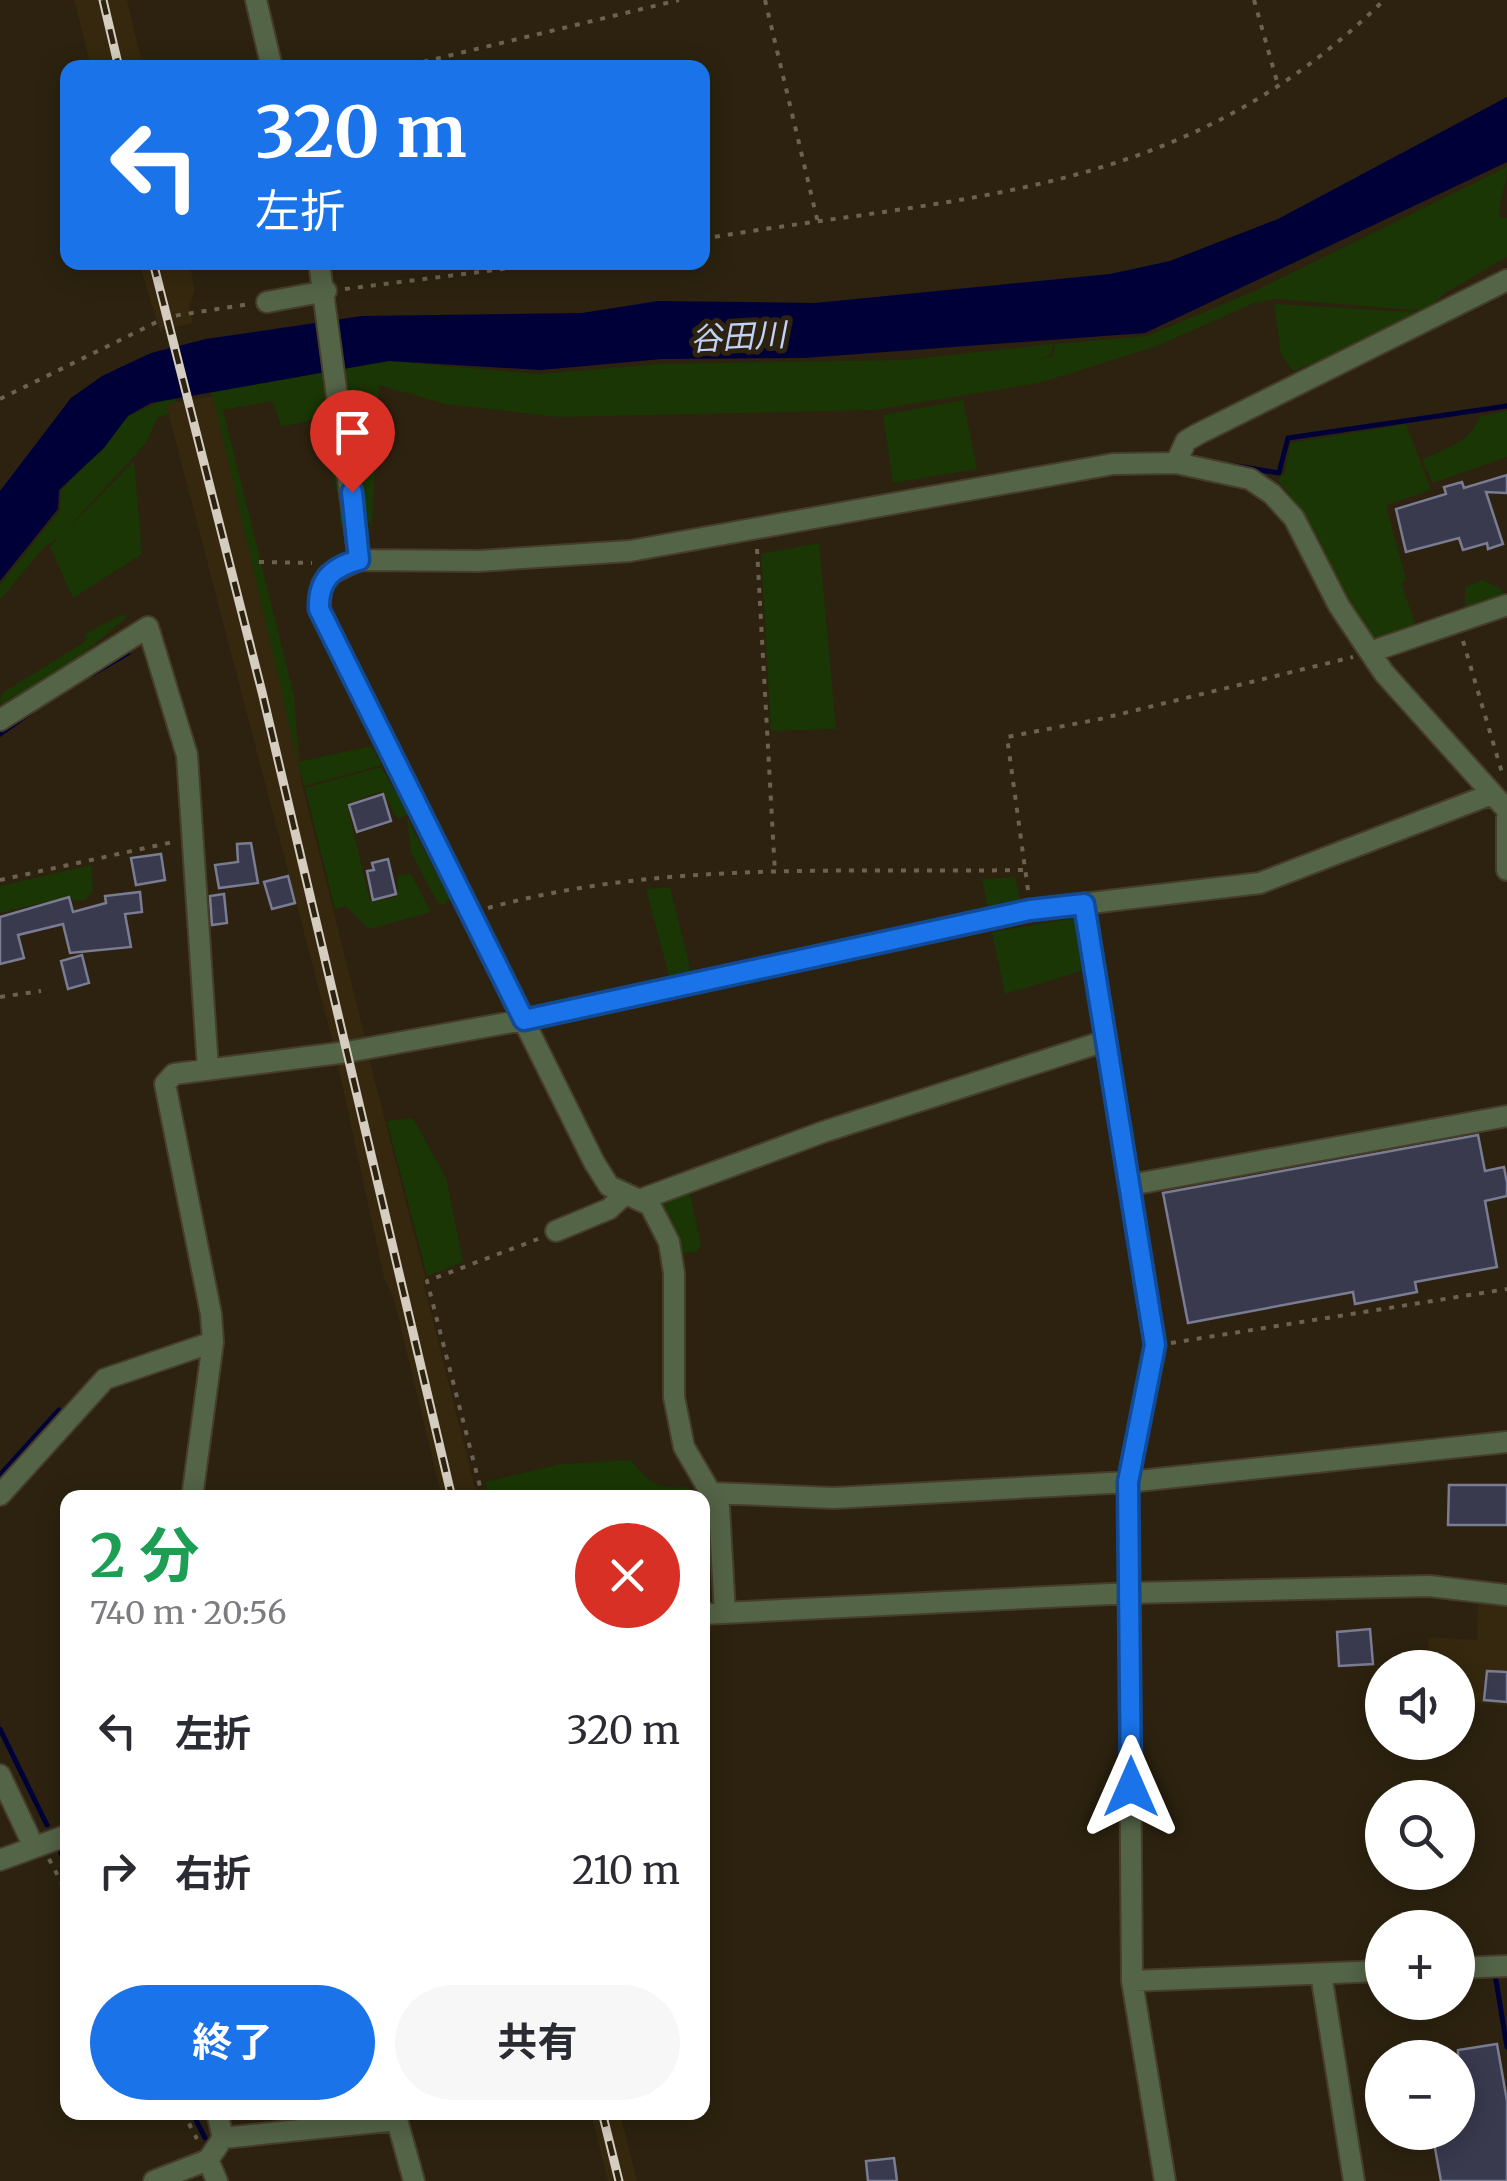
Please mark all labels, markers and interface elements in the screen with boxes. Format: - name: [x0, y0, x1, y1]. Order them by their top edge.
- text: 320 m: [255, 88, 467, 176]
- icon: left: [90, 100, 220, 230]
- text: 左折: [255, 183, 345, 239]
- water label: 谷田川: [689, 314, 790, 359]
- pin: [310, 390, 395, 493]
- icon: arrive: [325, 405, 380, 460]
- text: 2 分: [90, 1518, 200, 1593]
- button: close: [575, 1523, 680, 1628]
- text: 740 m · 20:56: [90, 1593, 287, 1633]
- map controls: [1365, 1650, 1475, 2150]
- button: sound: [1365, 1650, 1475, 1760]
- icon: left: [90, 1703, 145, 1758]
- text: 320 m: [566, 1707, 680, 1754]
- text: 左折: [175, 1710, 251, 1757]
- position arrow: [1079, 1735, 1183, 1839]
- button: search: [1365, 1780, 1475, 1890]
- icon: right: [90, 1843, 145, 1898]
- text: 210 m: [572, 1847, 680, 1894]
- text: 右折: [175, 1850, 251, 1897]
- button: +: [1365, 1910, 1475, 2020]
- button: 終了: [90, 1985, 375, 2100]
- button: 共有: [395, 1985, 680, 2100]
- button: −: [1365, 2040, 1475, 2150]

